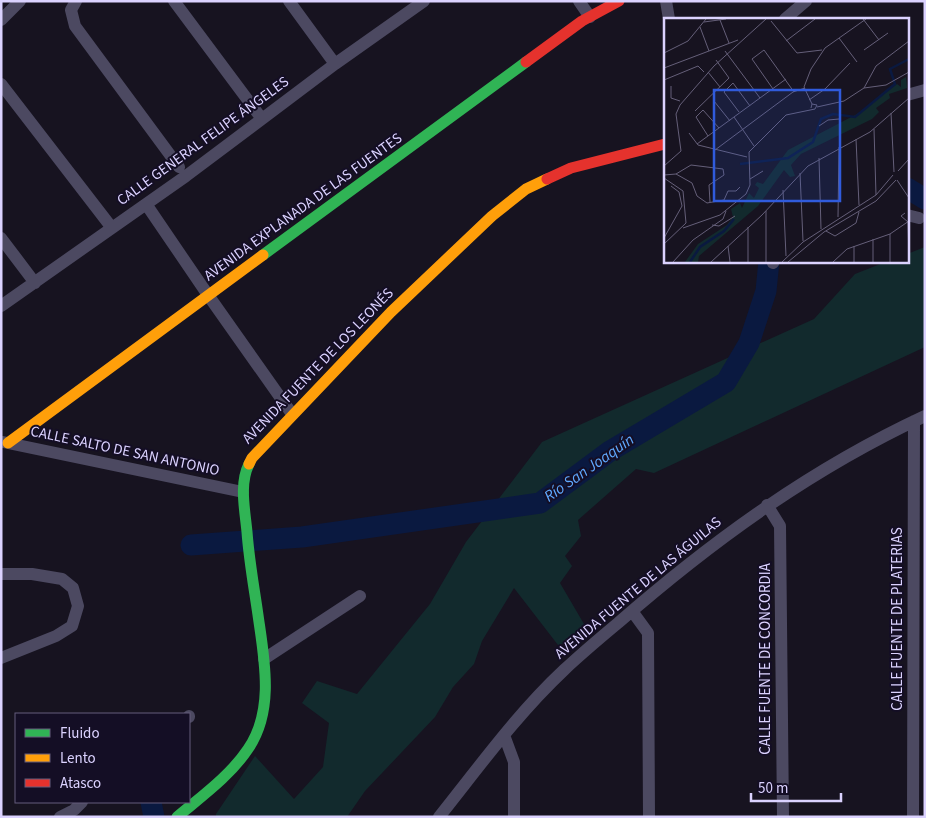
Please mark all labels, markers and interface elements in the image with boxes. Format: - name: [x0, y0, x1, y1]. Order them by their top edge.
- inset map: [664, 18, 908, 262]
- street label: CALLE GENERAL FELIPE ÁNGELES: [113, 71, 293, 211]
- street label: AVENIDA EXPLANADA DE LAS FUENTES: [200, 128, 406, 286]
- street label: AVENIDA FUENTE DE LOS LEONÉS: [238, 283, 398, 449]
- street label: CALLE SALTO DE SAN ANTONIO: [29, 421, 221, 481]
- water label: Río San Joaquín: [539, 429, 639, 507]
- street label: AVENIDA FUENTE DE LAS ÁGUILAS: [550, 512, 726, 664]
- street label: CALLE FUENTE DE PLATERIAS: [887, 527, 908, 711]
- street label: CALLE FUENTE DE CONCORDIA: [755, 562, 776, 755]
- legend: [15, 713, 190, 803]
- text: Fluido: [60, 723, 100, 744]
- text: Lento: [60, 748, 96, 769]
- scale bar: [751, 770, 841, 802]
- text: Atasco: [60, 773, 101, 794]
- text: 50 m: [758, 778, 788, 799]

